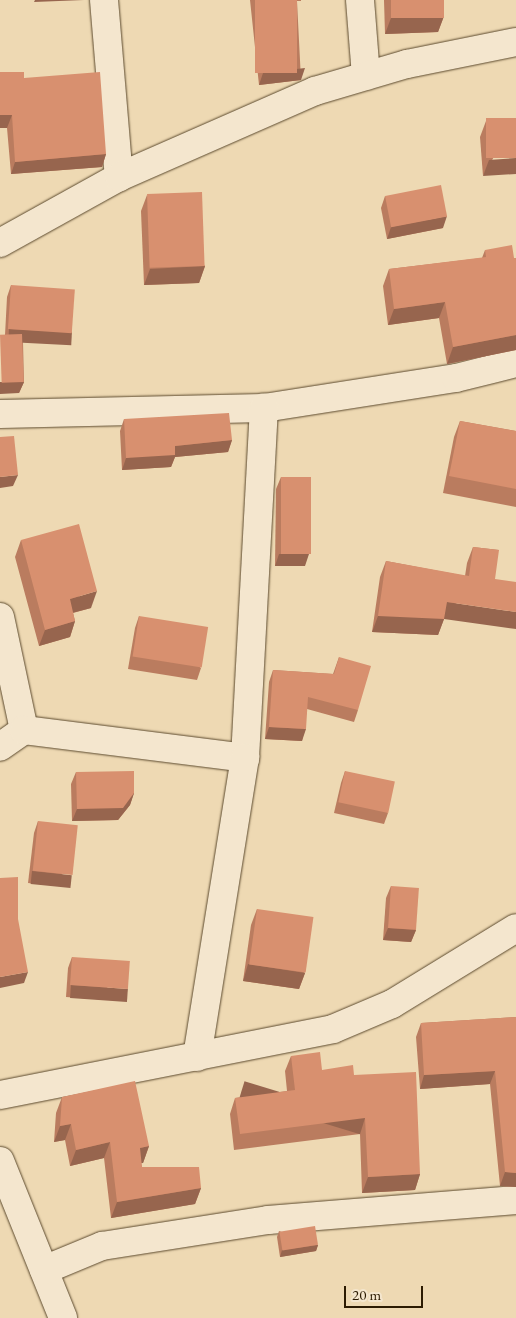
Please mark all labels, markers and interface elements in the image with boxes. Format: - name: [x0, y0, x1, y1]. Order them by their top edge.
- scale bar: [346, 1276, 425, 1308]
- text: 20 m: [352, 1285, 381, 1304]

